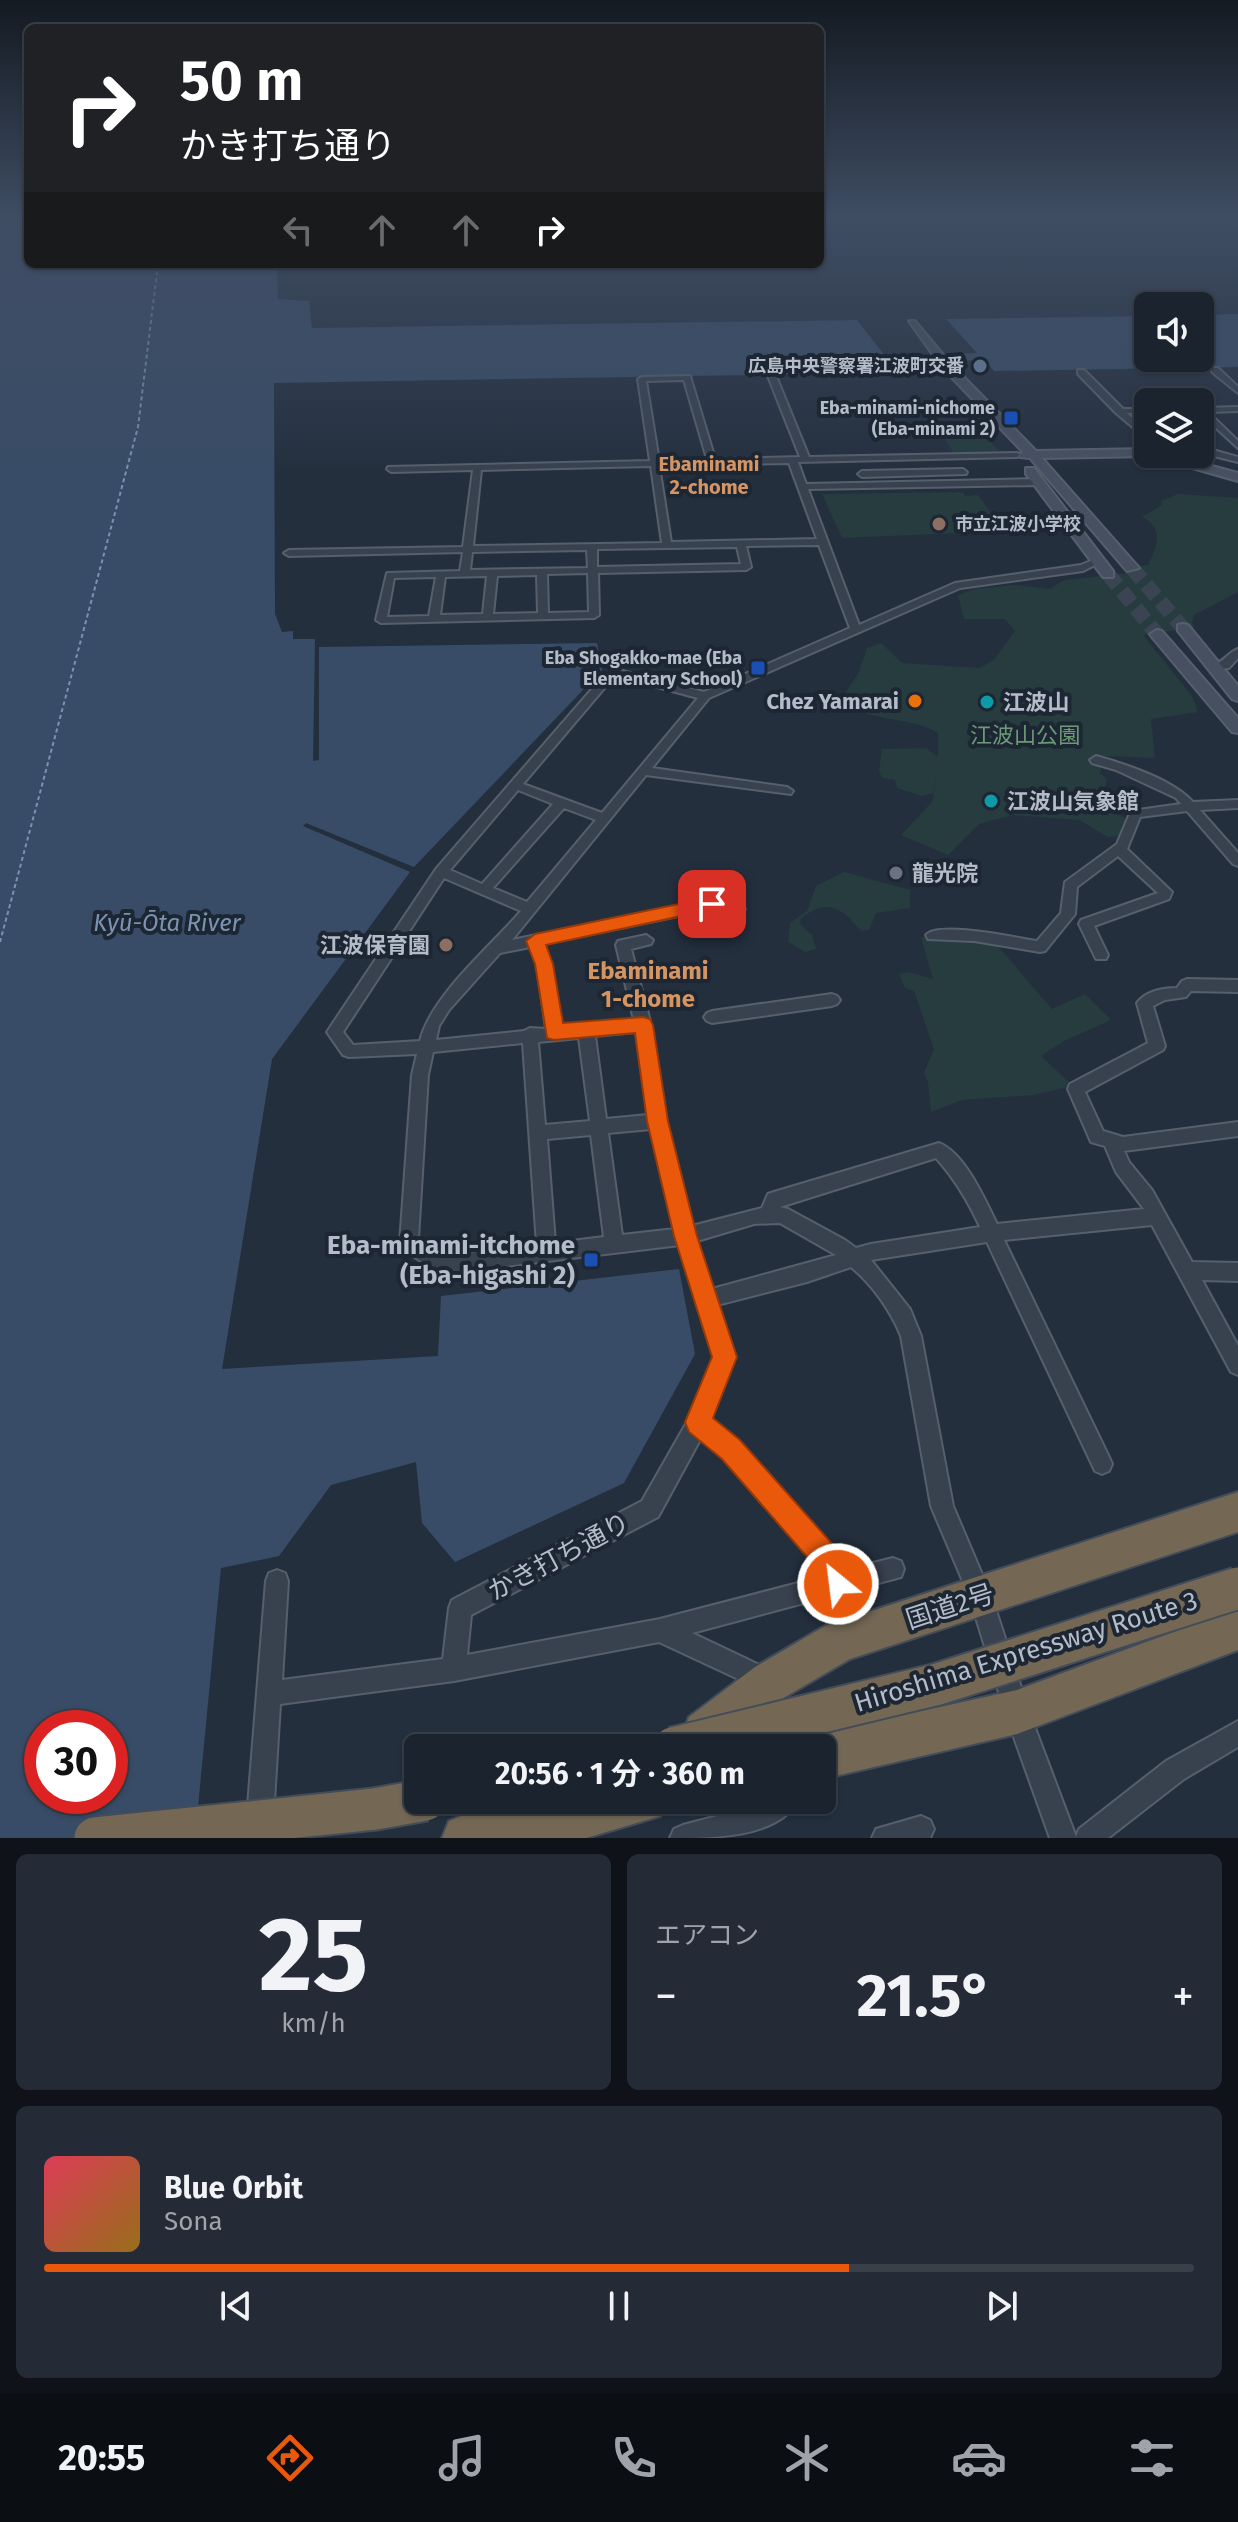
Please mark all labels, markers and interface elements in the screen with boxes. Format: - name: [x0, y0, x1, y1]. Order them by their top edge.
- text: 50 m: [180, 48, 303, 115]
- icon: right: [48, 56, 152, 160]
- text: かき打ち通り: [180, 124, 396, 168]
- icon: left: [276, 208, 320, 252]
- icon: ahead: [360, 208, 404, 252]
- icon: ahead: [444, 208, 488, 252]
- icon: right: [528, 208, 572, 252]
- map controls: [1134, 292, 1214, 468]
- button: sound: [1134, 292, 1214, 372]
- place label: 広島中央警察署江波町交番: [748, 355, 964, 377]
- marker: 広島中央警察署江波町交番: [971, 357, 989, 375]
- button: layers: [1134, 388, 1214, 468]
- place label: Eba-minami-nichome (Eba-minami 2): [820, 397, 995, 440]
- marker: Eba-minami-nichome (Eba-minami 2): [1002, 409, 1020, 427]
- district label: Ebaminami 2-chome: [659, 452, 759, 499]
- place label: 市立江波小学校: [955, 513, 1081, 535]
- marker: 市立江波小学校: [930, 515, 948, 533]
- place label: Eba Shogakko-mae (Eba Elementary School): [545, 647, 742, 690]
- marker: Eba Shogakko-mae (Eba Elementary School): [749, 659, 767, 677]
- place label: Chez Yamarai: [766, 688, 899, 715]
- place label: 江波山: [1003, 689, 1069, 716]
- marker: Chez Yamarai: [906, 692, 924, 710]
- marker: 江波山: [978, 693, 996, 711]
- park label: 江波山公園: [970, 722, 1080, 749]
- place label: 江波山気象館: [1007, 788, 1139, 815]
- marker: 江波山気象館: [982, 792, 1000, 810]
- place label: 龍光院: [912, 860, 978, 887]
- marker: 龍光院: [887, 864, 905, 882]
- pin: [678, 870, 746, 938]
- icon: arrive: [690, 882, 734, 926]
- water label: Kyū-Ōta River: [93, 909, 242, 937]
- place label: 江波保育園: [320, 932, 430, 959]
- marker: 江波保育園: [437, 936, 455, 954]
- district label: Ebaminami 1-chome: [588, 957, 708, 1013]
- place label: Eba-minami-itchome (Eba-higashi 2): [327, 1230, 575, 1291]
- marker: Eba-minami-itchome (Eba-higashi 2): [582, 1251, 600, 1269]
- street label: かき打ち通り: [483, 1507, 635, 1607]
- position arrow: [796, 1542, 880, 1626]
- street label: 国道2号: [902, 1578, 998, 1636]
- street label: Hiroshima Expressway Route 3: [851, 1585, 1201, 1719]
- speed limit sign: 30: [24, 1710, 128, 1814]
- text: 20:56 · 1 分 · 360 m: [495, 1756, 745, 1792]
- text: 25: [259, 1893, 368, 2018]
- text: エアコン: [655, 1920, 759, 1951]
- text: 21.5°: [857, 1960, 992, 2032]
- text: −: [655, 1970, 677, 2023]
- text: +: [1172, 1970, 1194, 2023]
- text: km/h: [281, 2008, 346, 2039]
- text: Blue Orbit: [164, 2170, 303, 2206]
- text: Sona: [164, 2206, 223, 2237]
- icon: previous: [214, 2284, 258, 2328]
- icon: pause: [597, 2284, 641, 2328]
- icon: next: [980, 2284, 1024, 2328]
- icon: directions: [262, 2430, 318, 2486]
- icon: music: [434, 2430, 490, 2486]
- icon: phone: [606, 2430, 662, 2486]
- icon: climate: [779, 2430, 835, 2486]
- icon: car: [951, 2430, 1007, 2486]
- icon: filters: [1124, 2430, 1180, 2486]
- text: 20:55: [58, 2436, 145, 2480]

